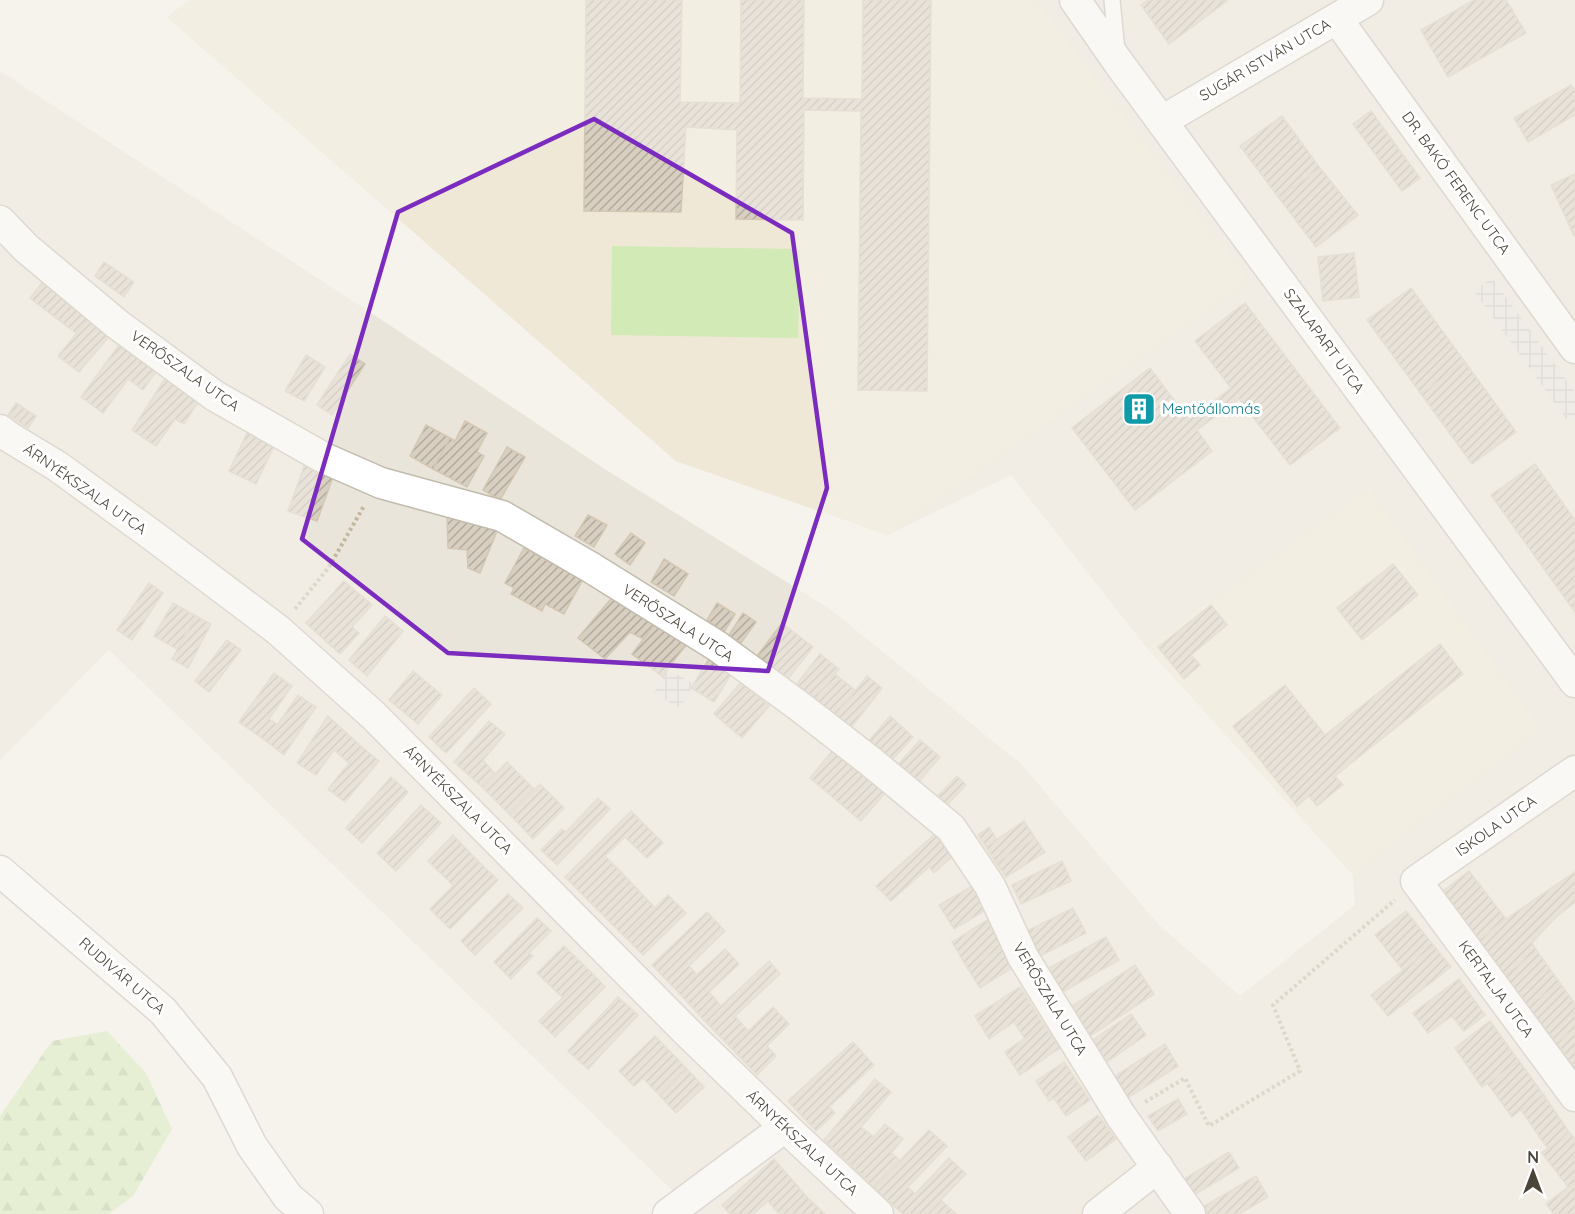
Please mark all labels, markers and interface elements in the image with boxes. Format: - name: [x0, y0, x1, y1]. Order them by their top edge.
- street label: SUGÁR ISTVÁN UTCA: [1196, 14, 1334, 105]
- street label: DR. BAKÓ FERENC UTCA: [1398, 107, 1515, 258]
- street label: SZALAPART UTCA: [1280, 284, 1369, 397]
- street label: VERŐSZALA UTCA: [127, 326, 244, 415]
- building icon: Mentőállomás: [1121, 391, 1157, 427]
- place label: Mentőállomás: [1162, 399, 1260, 418]
- street label: ÁRNYÉKSZALA UTCA: [20, 439, 151, 538]
- street label: VERŐSZALA UTCA: [619, 580, 738, 666]
- street label: ÁRNYÉKSZALA UTCA: [400, 741, 517, 858]
- street label: ISKOLA UTCA: [1452, 791, 1540, 860]
- street label: RUDIVÁR UTCA: [75, 933, 170, 1018]
- street label: KERTALJA UTCA: [1455, 936, 1538, 1041]
- street label: VERŐSZALA UTCA: [1009, 939, 1092, 1059]
- street label: ÁRNYÉKSZALA UTCA: [742, 1086, 862, 1200]
- north arrow: [1503, 1142, 1563, 1202]
- text: N: [1527, 1147, 1539, 1167]

